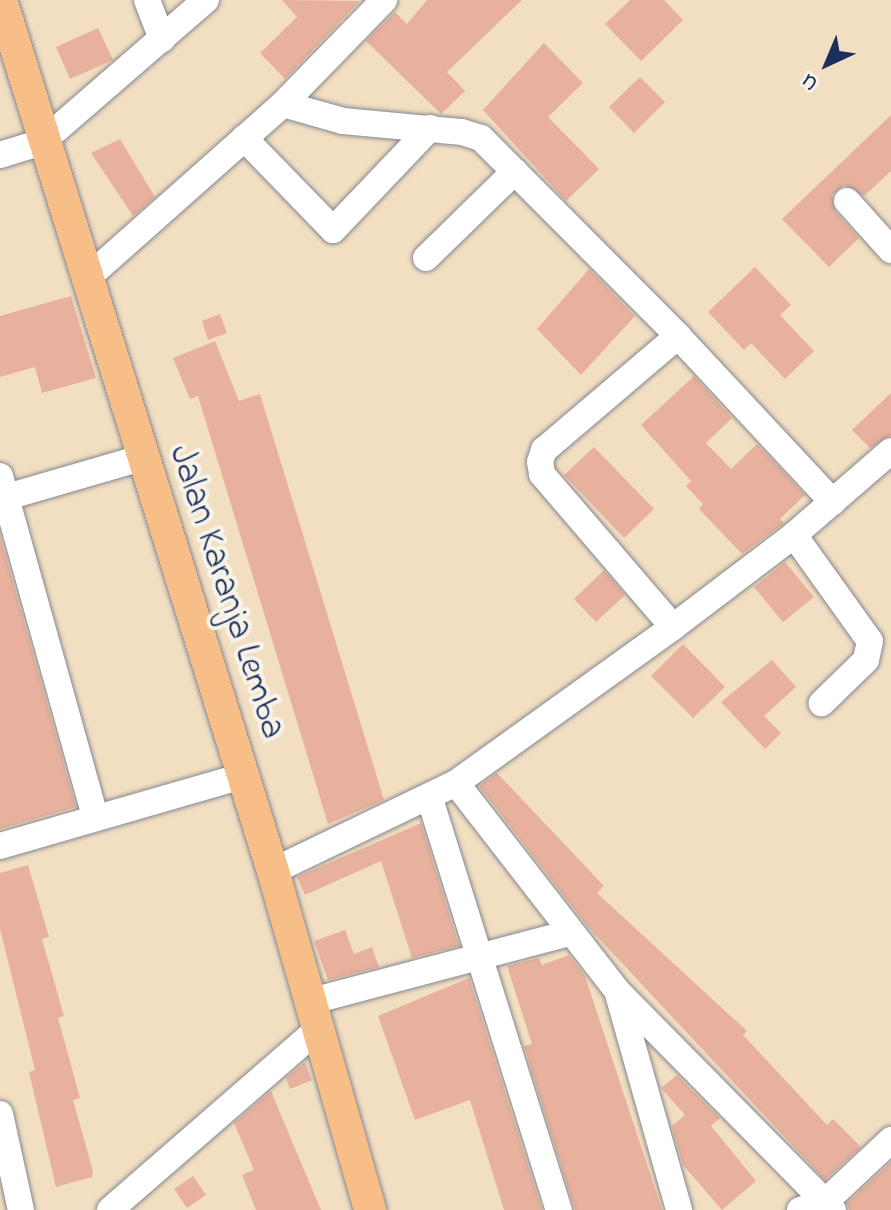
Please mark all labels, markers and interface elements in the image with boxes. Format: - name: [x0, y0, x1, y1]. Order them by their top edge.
- north arrow: [787, 24, 867, 104]
- text: U: [794, 65, 826, 98]
- street label: Jalan Karanja Lemba: [158, 440, 294, 744]

